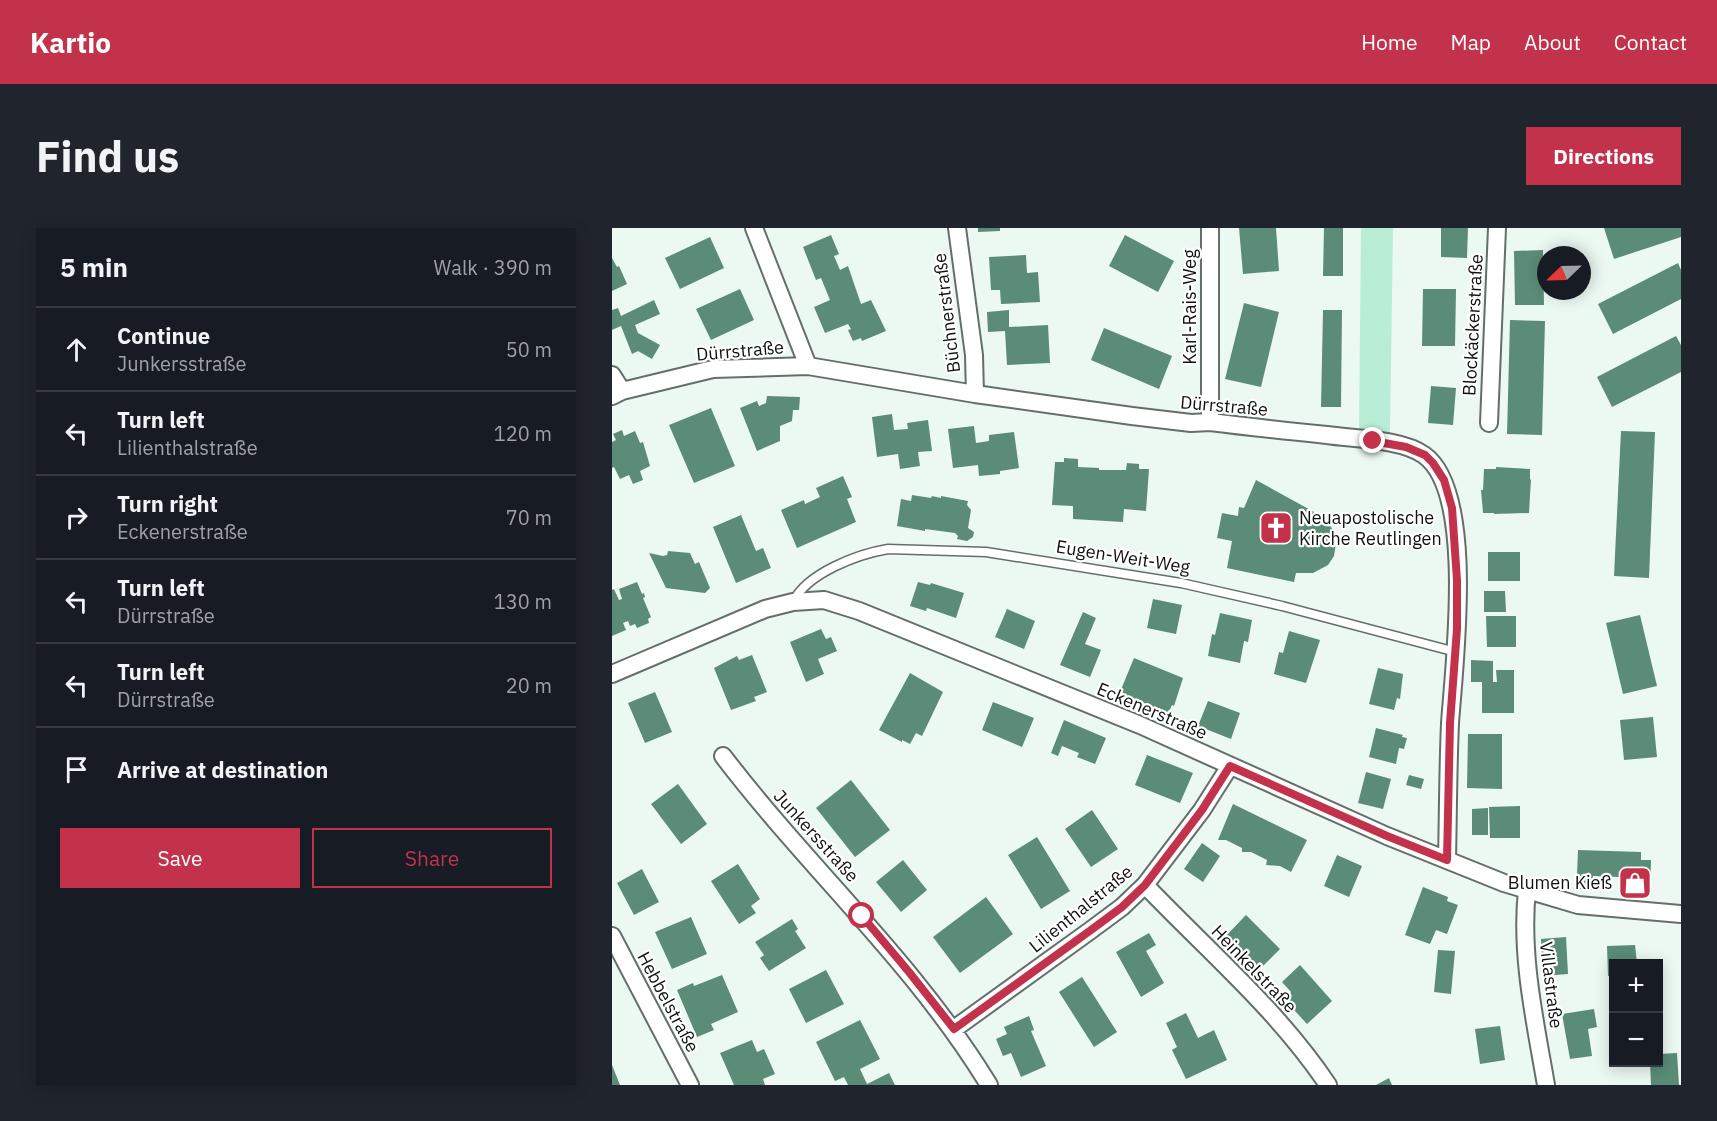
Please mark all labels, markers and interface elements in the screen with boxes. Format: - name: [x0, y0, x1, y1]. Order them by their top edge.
- text: Kartio: [30, 24, 111, 61]
- text: Home: [1361, 28, 1418, 56]
- text: Map: [1451, 28, 1491, 56]
- text: About: [1524, 28, 1581, 56]
- text: Contact: [1614, 28, 1687, 56]
- button: Directions: [1526, 127, 1681, 185]
- text: Find us: [36, 129, 179, 184]
- north arrow: [1537, 246, 1591, 300]
- street label: Karl-Rais-Weg: [1178, 249, 1201, 365]
- text: 5 min: [60, 250, 128, 284]
- street label: Büchnerstraße: [928, 252, 965, 374]
- street label: Blockäckerstraße: [1457, 253, 1488, 396]
- text: Walk · 390 m: [434, 254, 552, 281]
- text: Continue: [117, 321, 210, 350]
- icon: ahead: [60, 333, 93, 366]
- street label: Dürrstraße: [695, 335, 785, 366]
- text: 50 m: [506, 336, 552, 363]
- text: Junkersstraße: [117, 350, 246, 377]
- street label: Dürrstraße: [1179, 390, 1269, 421]
- text: Turn left: [117, 405, 205, 434]
- icon: left: [60, 417, 93, 450]
- text: 120 m: [494, 420, 552, 447]
- route end: [1359, 427, 1385, 453]
- text: Lilienthalstraße: [117, 434, 258, 461]
- text: Turn right: [117, 489, 218, 518]
- icon: right: [60, 501, 93, 534]
- text: 70 m: [506, 504, 552, 531]
- place label: Neuapostolische Kirche Reutlingen: [1299, 506, 1442, 550]
- church icon: Neuapostolische Kirche Reutlingen: [1258, 510, 1294, 546]
- text: Eckenerstraße: [117, 518, 248, 545]
- street label: Eugen-Weit-Weg: [1054, 535, 1192, 579]
- text: Turn left: [117, 573, 205, 602]
- icon: left: [60, 585, 93, 618]
- text: 130 m: [494, 588, 552, 615]
- text: Dürrstraße: [117, 602, 215, 629]
- text: Turn left: [117, 657, 205, 686]
- icon: left: [60, 669, 93, 702]
- text: 20 m: [506, 672, 552, 699]
- street label: Eckenerstraße: [1094, 677, 1211, 744]
- text: Dürrstraße: [117, 686, 215, 713]
- icon: arrive: [60, 753, 93, 786]
- text: Arrive at destination: [117, 755, 328, 784]
- street label: Junkersstraße: [769, 785, 864, 887]
- button: Save: [60, 828, 300, 888]
- button: Share: [312, 828, 552, 888]
- street label: Lilienthalstraße: [1024, 860, 1137, 957]
- shop icon: Blumen Kieß: [1617, 865, 1653, 901]
- place label: Blumen Kieß: [1508, 871, 1612, 894]
- route start: [848, 902, 874, 928]
- street label: Heinkelstraße: [1207, 920, 1302, 1018]
- street label: Villastraße: [1535, 940, 1568, 1030]
- street label: Hebbelstraße: [632, 947, 705, 1056]
- map controls: [1609, 959, 1663, 1067]
- button: +: [1609, 959, 1663, 1013]
- button: −: [1609, 1013, 1663, 1067]

